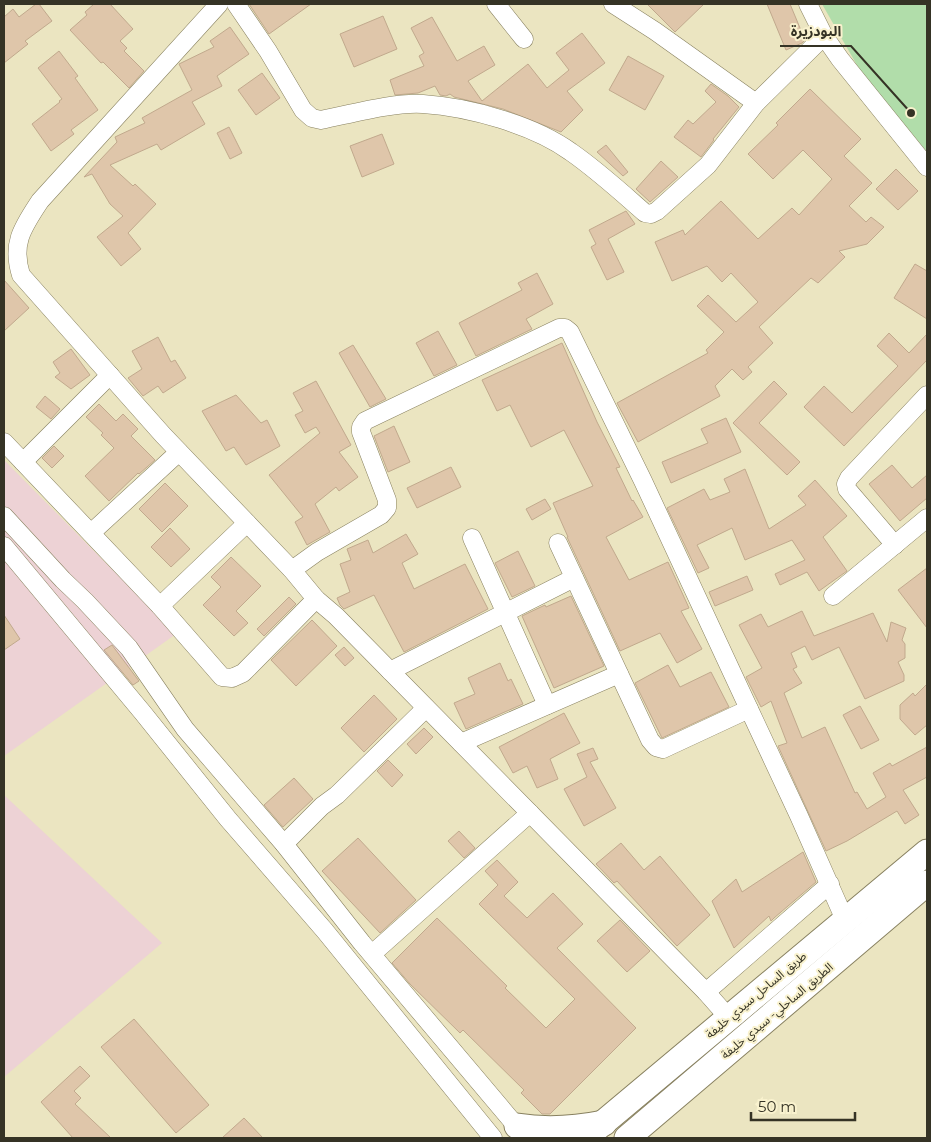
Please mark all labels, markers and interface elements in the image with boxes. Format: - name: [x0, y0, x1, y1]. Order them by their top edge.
- callout: البودزيرة: [780, 17, 851, 46]
- text: البودزيرة: [791, 22, 841, 40]
- street label: طريق الساحل سيدي خليفة: [702, 948, 811, 1043]
- street label: الطريق الساحلي- سيدي خليفة: [718, 959, 838, 1064]
- scale bar: [751, 1090, 855, 1122]
- text: 50 m: [758, 1097, 796, 1116]

